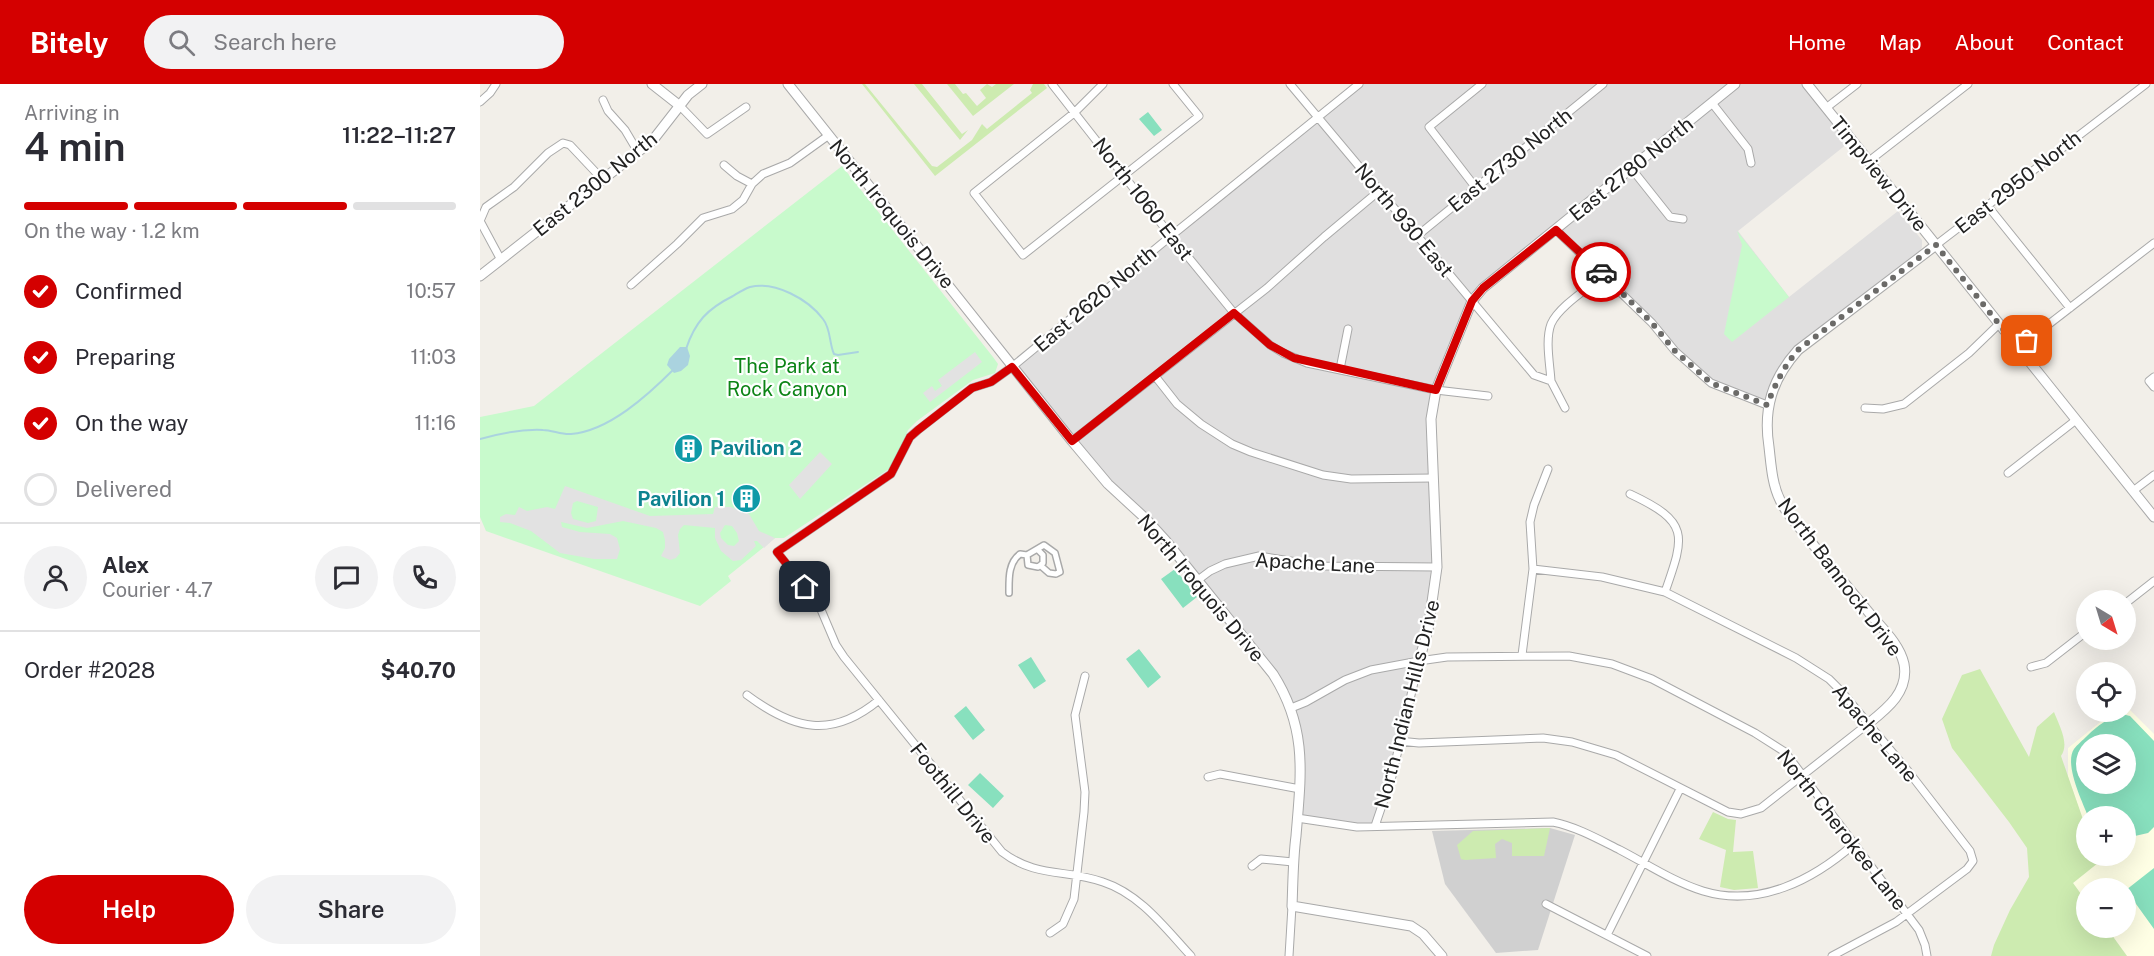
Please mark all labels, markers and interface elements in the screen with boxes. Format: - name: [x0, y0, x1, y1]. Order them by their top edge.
- search box: [144, 15, 564, 69]
- text: Bitely: [30, 26, 108, 59]
- icon: search: [165, 26, 198, 59]
- text: Search here: [213, 29, 337, 55]
- text: Home: [1788, 30, 1846, 55]
- text: Map: [1879, 30, 1922, 55]
- text: About: [1955, 30, 2014, 55]
- text: Contact: [2047, 30, 2124, 55]
- text: Arriving in: [24, 101, 119, 125]
- street label: East 2730 North: [1443, 103, 1577, 217]
- street label: East 2780 North: [1564, 112, 1698, 226]
- street label: Timpview Drive: [1825, 112, 1933, 236]
- text: 11:22–11:27: [342, 122, 456, 148]
- text: 4 min: [24, 124, 126, 170]
- street label: East 2950 North: [1950, 125, 2086, 239]
- street label: East 2300 North: [528, 127, 662, 241]
- street label: North 1060 East: [1088, 133, 1198, 265]
- street label: North Iroquois Drive: [824, 135, 960, 293]
- street label: North 930 East: [1350, 158, 1458, 282]
- text: On the way · 1.2 km: [24, 219, 199, 243]
- street label: East 2620 North: [1029, 241, 1161, 357]
- courier: [1571, 242, 1631, 302]
- icon: car: [1585, 256, 1618, 289]
- icon: check: [24, 275, 57, 308]
- text: Confirmed: [75, 278, 182, 304]
- text: 10:57: [406, 279, 456, 303]
- pin: [2001, 315, 2052, 366]
- icon: bag: [2010, 324, 2043, 357]
- icon: check: [24, 341, 57, 374]
- text: Preparing: [75, 344, 176, 370]
- text: 11:03: [411, 345, 456, 369]
- park label: The Park at Rock Canyon: [727, 354, 847, 401]
- icon: check: [24, 407, 57, 440]
- text: On the way: [75, 410, 188, 436]
- text: 11:16: [415, 411, 456, 435]
- building icon: Pavilion 2: [673, 432, 705, 464]
- place label: Pavilion 2: [710, 436, 802, 460]
- text: Delivered: [75, 476, 172, 502]
- building icon: Pavilion 1: [730, 483, 762, 515]
- place label: Pavilion 1: [637, 487, 725, 511]
- street label: North Bannock Drive: [1773, 493, 1907, 661]
- street label: North Iroquois Drive: [1132, 509, 1270, 667]
- button: person: [24, 546, 87, 609]
- button: chat: [315, 546, 378, 609]
- button: phone: [393, 546, 456, 609]
- street label: Apache Lane: [1254, 548, 1376, 578]
- text: Alex: [102, 552, 149, 578]
- pin: [779, 561, 830, 612]
- icon: home: [788, 570, 821, 603]
- text: Courier · 4.7: [102, 578, 213, 602]
- north arrow: [2076, 590, 2136, 650]
- map controls: [2076, 590, 2136, 938]
- street label: North Indian Hills Drive: [1369, 597, 1445, 811]
- text: Order #2028: [24, 657, 155, 683]
- text: $40.70: [381, 657, 456, 683]
- button: locate: [2076, 662, 2136, 722]
- street label: Apache Lane: [1827, 679, 1923, 787]
- button: layers: [2076, 734, 2136, 794]
- street label: Foothill Drive: [905, 738, 1001, 848]
- street label: North Cherokee Lane: [1772, 745, 1912, 915]
- button: +: [2076, 806, 2136, 866]
- button: Help: [24, 875, 234, 944]
- button: Share: [246, 875, 456, 944]
- button: −: [2076, 878, 2136, 938]

